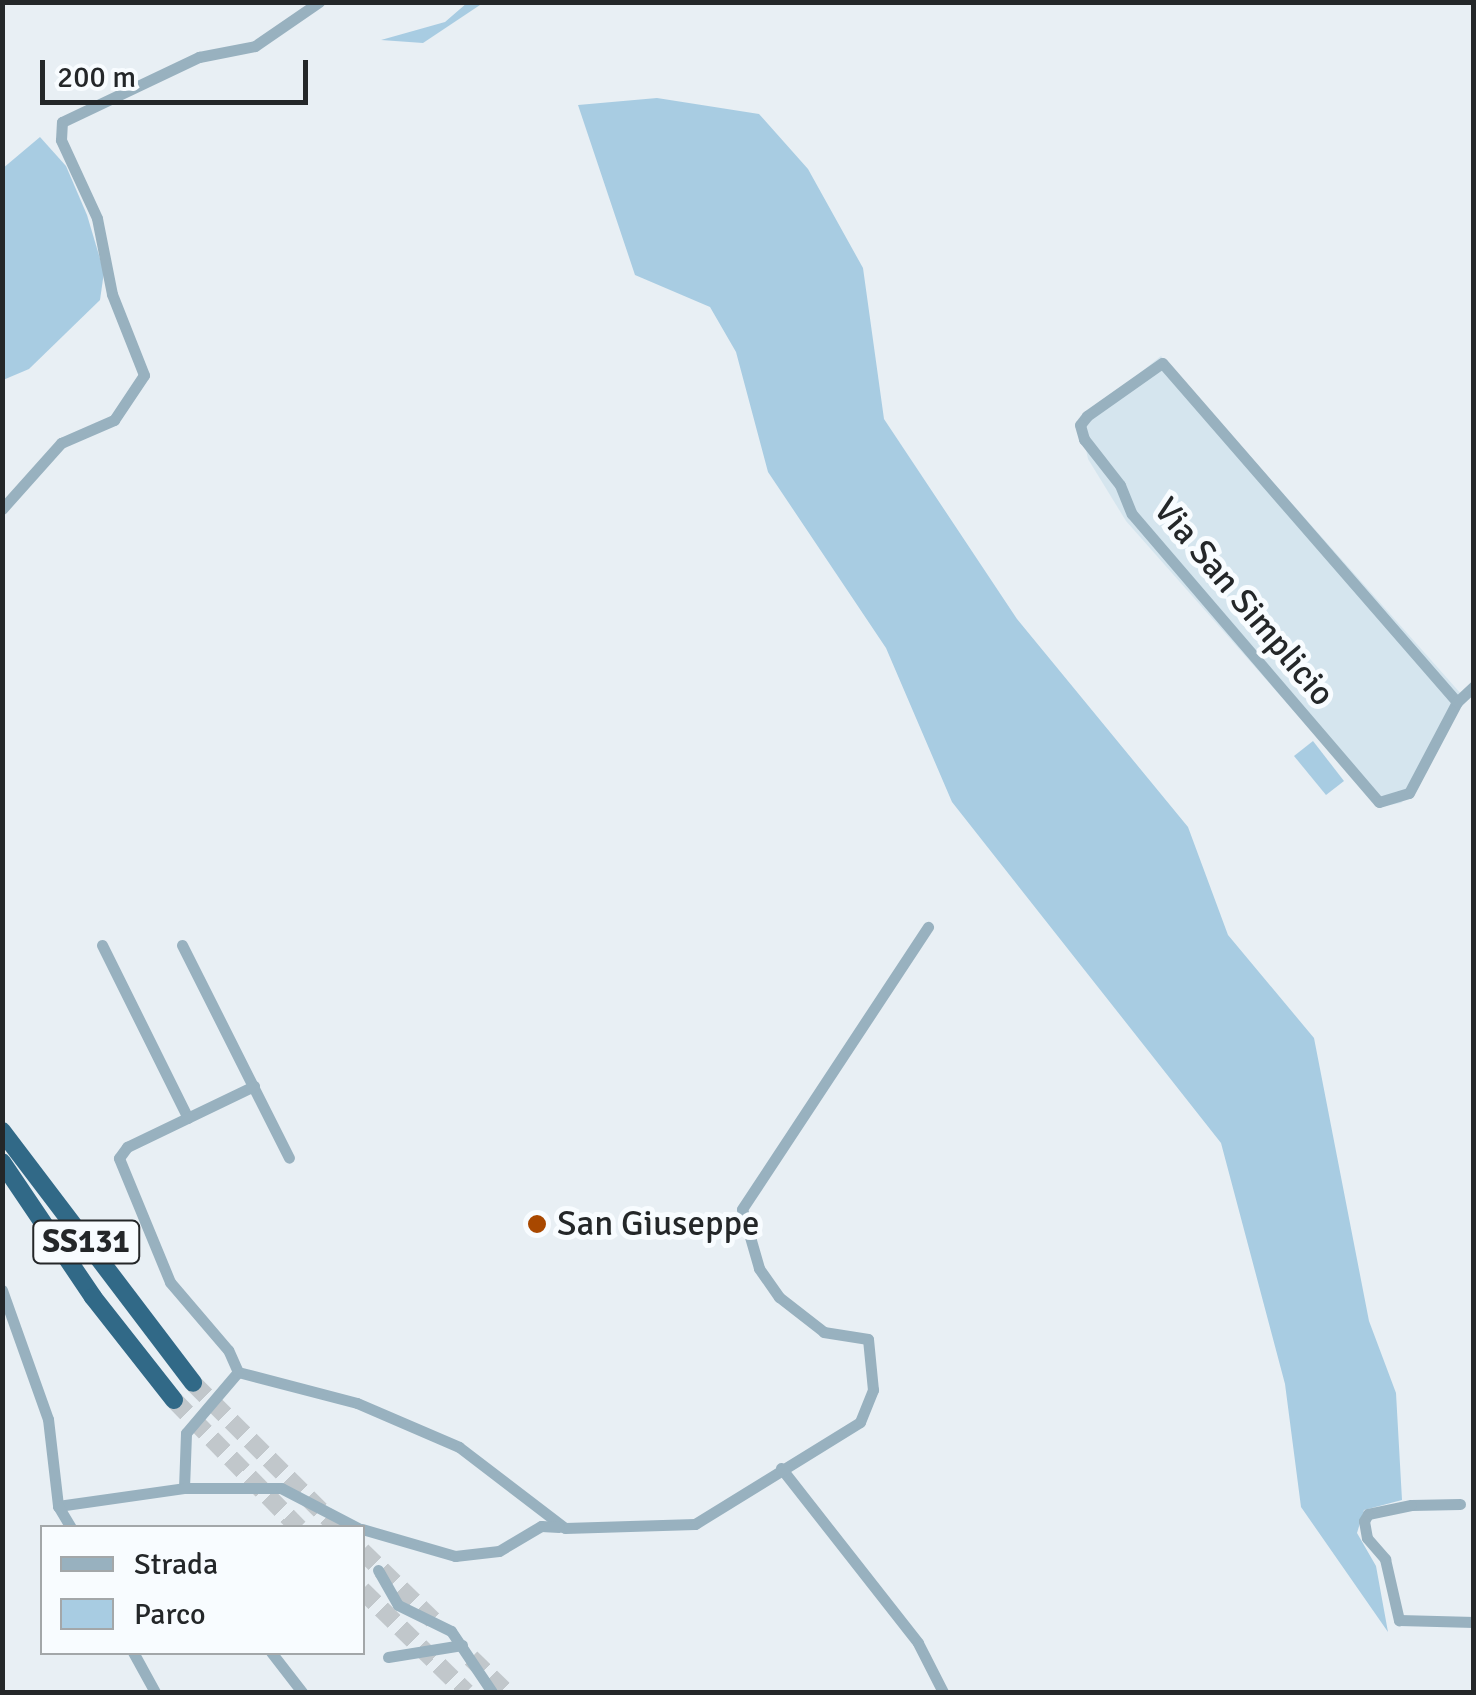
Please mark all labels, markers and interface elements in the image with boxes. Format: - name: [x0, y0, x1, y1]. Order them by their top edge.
- scale bar: [45, 40, 312, 102]
- text: 200 m: [57, 59, 136, 96]
- street label: Via San Simplicio: [1145, 489, 1343, 715]
- place label: San Giuseppe: [557, 1203, 760, 1245]
- marker: San Giuseppe: [526, 1213, 548, 1235]
- road number: SS131: [31, 1215, 141, 1269]
- legend: [40, 1525, 365, 1655]
- text: Strada: [134, 1546, 218, 1583]
- text: Parco: [134, 1596, 206, 1633]

